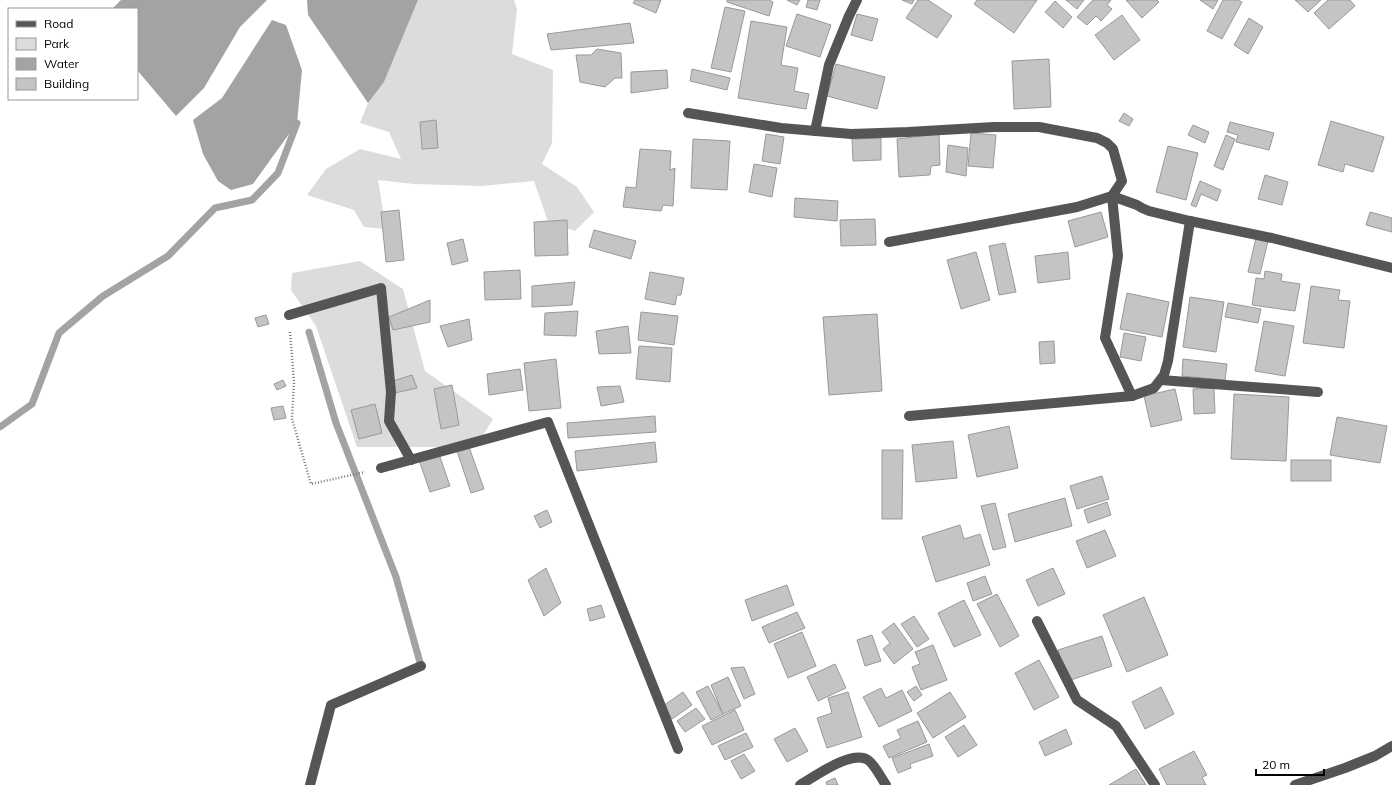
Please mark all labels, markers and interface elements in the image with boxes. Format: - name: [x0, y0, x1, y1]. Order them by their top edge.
- legend: [8, 8, 138, 100]
- text: Road: [44, 16, 73, 31]
- text: Park: [44, 36, 70, 51]
- text: Water: [44, 56, 80, 71]
- text: Building: [44, 76, 89, 91]
- scale bar: [1256, 751, 1324, 777]
- text: 20 m: [1262, 757, 1290, 772]

